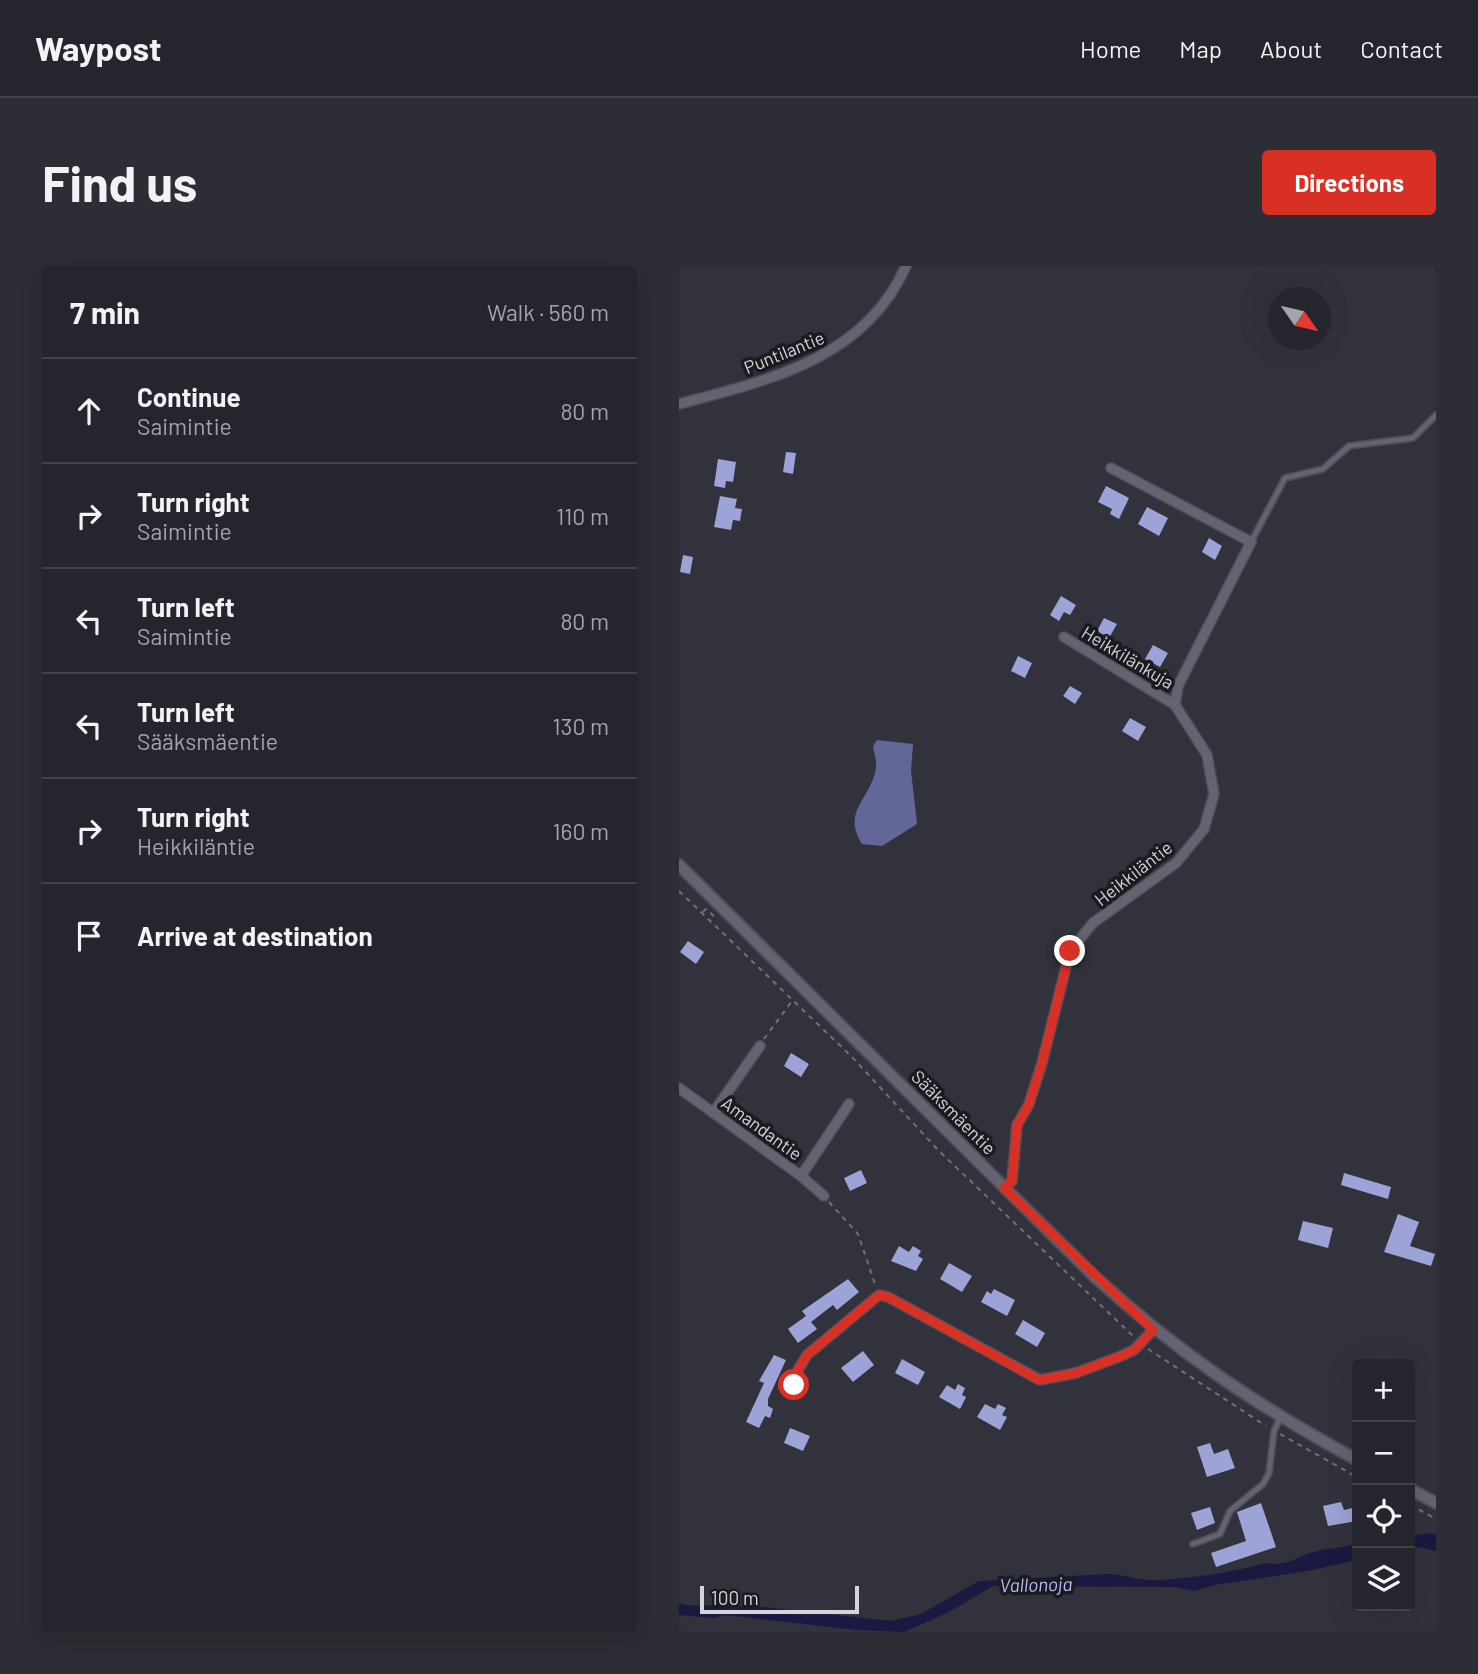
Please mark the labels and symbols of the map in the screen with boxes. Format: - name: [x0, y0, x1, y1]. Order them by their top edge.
- north arrow: [1268, 287, 1331, 350]
- street label: Puntilantie: [741, 326, 827, 378]
- street label: Heikkilänkuja: [1078, 621, 1178, 693]
- street label: Heikkiläntie: [1090, 836, 1176, 910]
- route end: [1054, 935, 1085, 966]
- street label: Sääksmäentie: [907, 1065, 1001, 1159]
- street label: Amandantie: [717, 1091, 807, 1165]
- route start: [778, 1369, 809, 1400]
- water label: Vallonoja: [999, 1572, 1073, 1596]
- scale bar: [700, 1583, 859, 1615]

